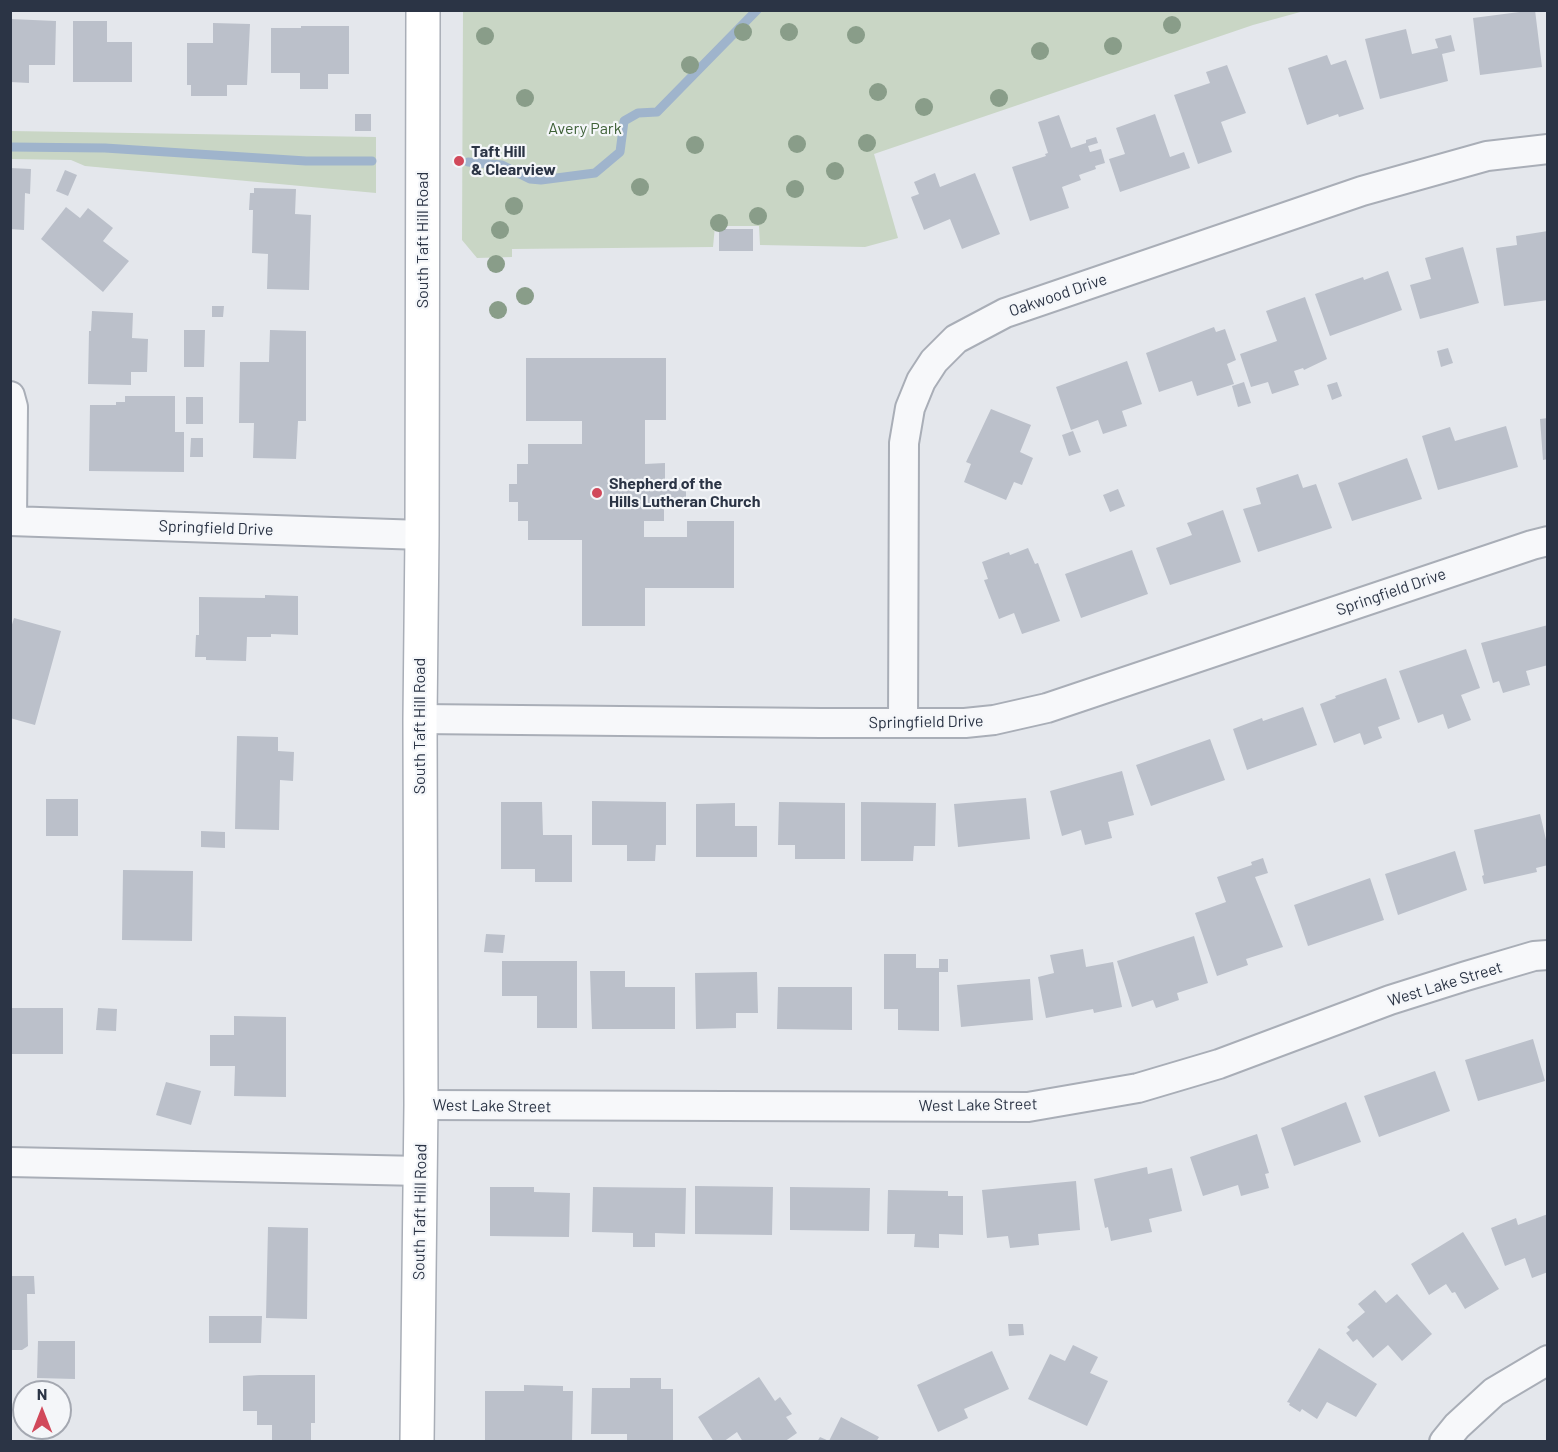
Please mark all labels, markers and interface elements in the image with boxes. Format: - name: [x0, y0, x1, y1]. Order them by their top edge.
- park label: Avery Park: [548, 119, 622, 139]
- place label: Taft Hill & Clearview: [471, 142, 556, 180]
- marker: Taft Hill & Clearview: [452, 154, 466, 168]
- street label: South Taft Hill Road: [413, 172, 433, 308]
- street label: Oakwood Drive: [1007, 269, 1109, 321]
- place label: Shepherd of the Hills Lutheran Church: [609, 474, 760, 512]
- marker: Shepherd of the Hills Lutheran Church: [590, 486, 604, 500]
- street label: Springfield Drive: [158, 516, 274, 540]
- street label: Springfield Drive: [1334, 564, 1448, 620]
- street label: South Taft Hill Road: [410, 658, 430, 794]
- street label: Springfield Drive: [868, 711, 984, 733]
- street label: West Lake Street: [1385, 957, 1505, 1011]
- street label: West Lake Street: [918, 1094, 1038, 1116]
- street label: West Lake Street: [432, 1095, 552, 1117]
- street label: South Taft Hill Road: [409, 1144, 431, 1280]
- north arrow: [12, 1380, 72, 1440]
- text: N: [37, 1384, 47, 1403]

